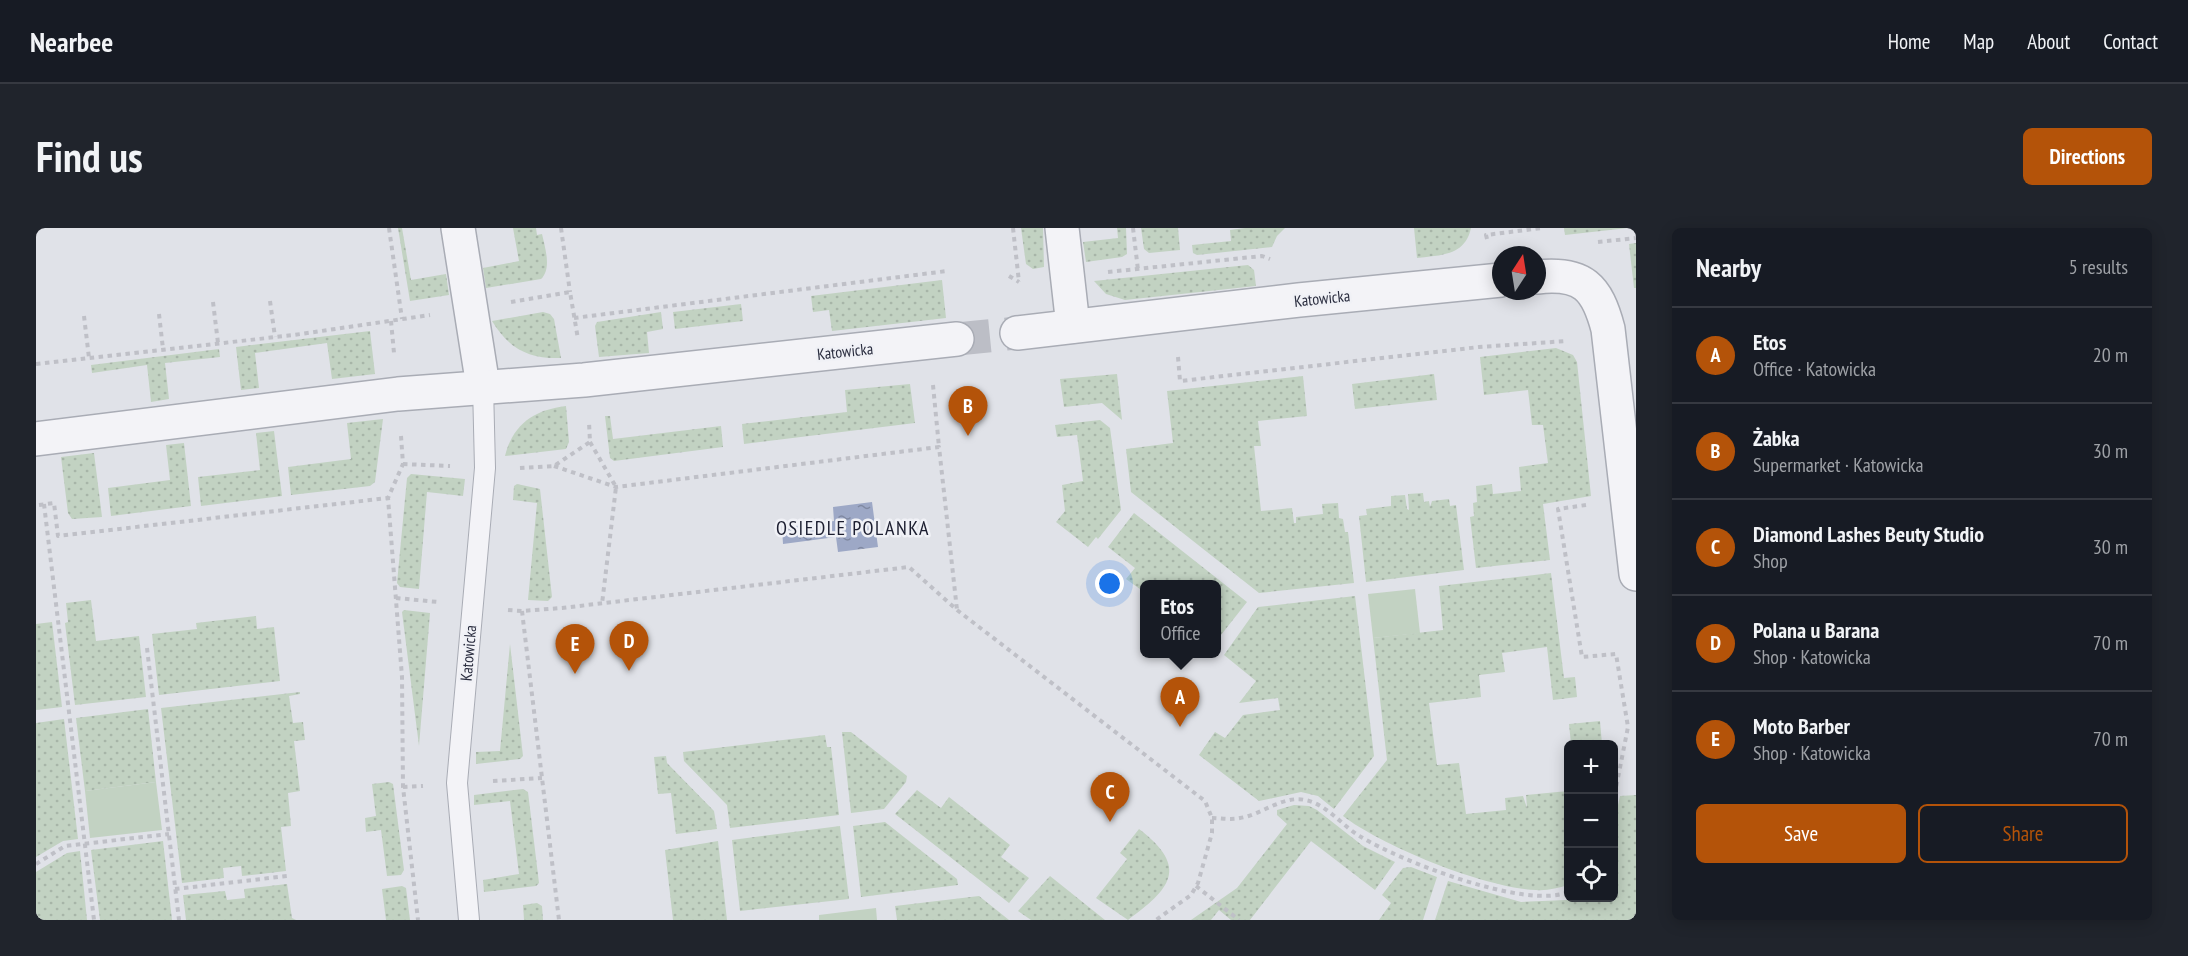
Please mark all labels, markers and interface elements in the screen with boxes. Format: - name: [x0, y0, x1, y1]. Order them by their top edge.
- text: Nearbee: [30, 23, 113, 60]
- text: Home: [1888, 28, 1930, 55]
- text: Map: [1963, 28, 1994, 55]
- text: About: [2027, 28, 2070, 55]
- text: Contact: [2103, 28, 2158, 55]
- button: Directions: [2023, 128, 2152, 185]
- text: Find us: [36, 129, 143, 184]
- north arrow: [1492, 246, 1546, 300]
- text: Nearby: [1696, 251, 1761, 284]
- text: 5 results: [2069, 254, 2128, 280]
- street label: Katowicka: [1293, 285, 1351, 311]
- text: Etos: [1753, 328, 1786, 356]
- street label: Katowicka: [816, 338, 874, 364]
- text: A: [1710, 342, 1721, 368]
- text: 20 m: [2093, 342, 2128, 368]
- text: Office · Katowicka: [1753, 356, 1876, 382]
- pin: B: [948, 386, 988, 436]
- text: Żabka: [1753, 424, 1800, 452]
- text: B: [1711, 438, 1720, 464]
- text: 30 m: [2093, 438, 2128, 464]
- text: Supermarket · Katowicka: [1753, 452, 1924, 478]
- district label: OSIEDLE POLANKA: [776, 515, 930, 541]
- text: Diamond Lashes Beuty Studio: [1753, 520, 1984, 548]
- text: C: [1711, 534, 1720, 560]
- text: 30 m: [2093, 534, 2128, 560]
- text: Shop: [1753, 548, 1788, 574]
- your location: [1095, 569, 1124, 598]
- popup: [1140, 580, 1221, 658]
- text: Etos: [1161, 592, 1194, 620]
- text: Polana u Barana: [1753, 616, 1879, 644]
- text: Office: [1161, 620, 1200, 646]
- pin: D: [610, 622, 648, 671]
- street label: Katowicka: [456, 624, 480, 682]
- pin: E: [556, 624, 594, 674]
- text: D: [1710, 630, 1721, 656]
- text: 70 m: [2093, 630, 2128, 656]
- text: Shop · Katowicka: [1753, 644, 1871, 670]
- pin: A: [1160, 678, 1200, 727]
- text: Moto Barber: [1753, 712, 1850, 740]
- text: E: [1711, 726, 1720, 752]
- text: 70 m: [2093, 726, 2128, 752]
- map controls: [1564, 740, 1618, 902]
- button: +: [1564, 740, 1618, 794]
- text: Shop · Katowicka: [1753, 740, 1871, 766]
- pin: C: [1090, 772, 1130, 822]
- button: −: [1564, 794, 1618, 848]
- button: Save: [1696, 804, 1906, 863]
- button: Share: [1918, 804, 2128, 863]
- button: locate: [1564, 848, 1618, 902]

